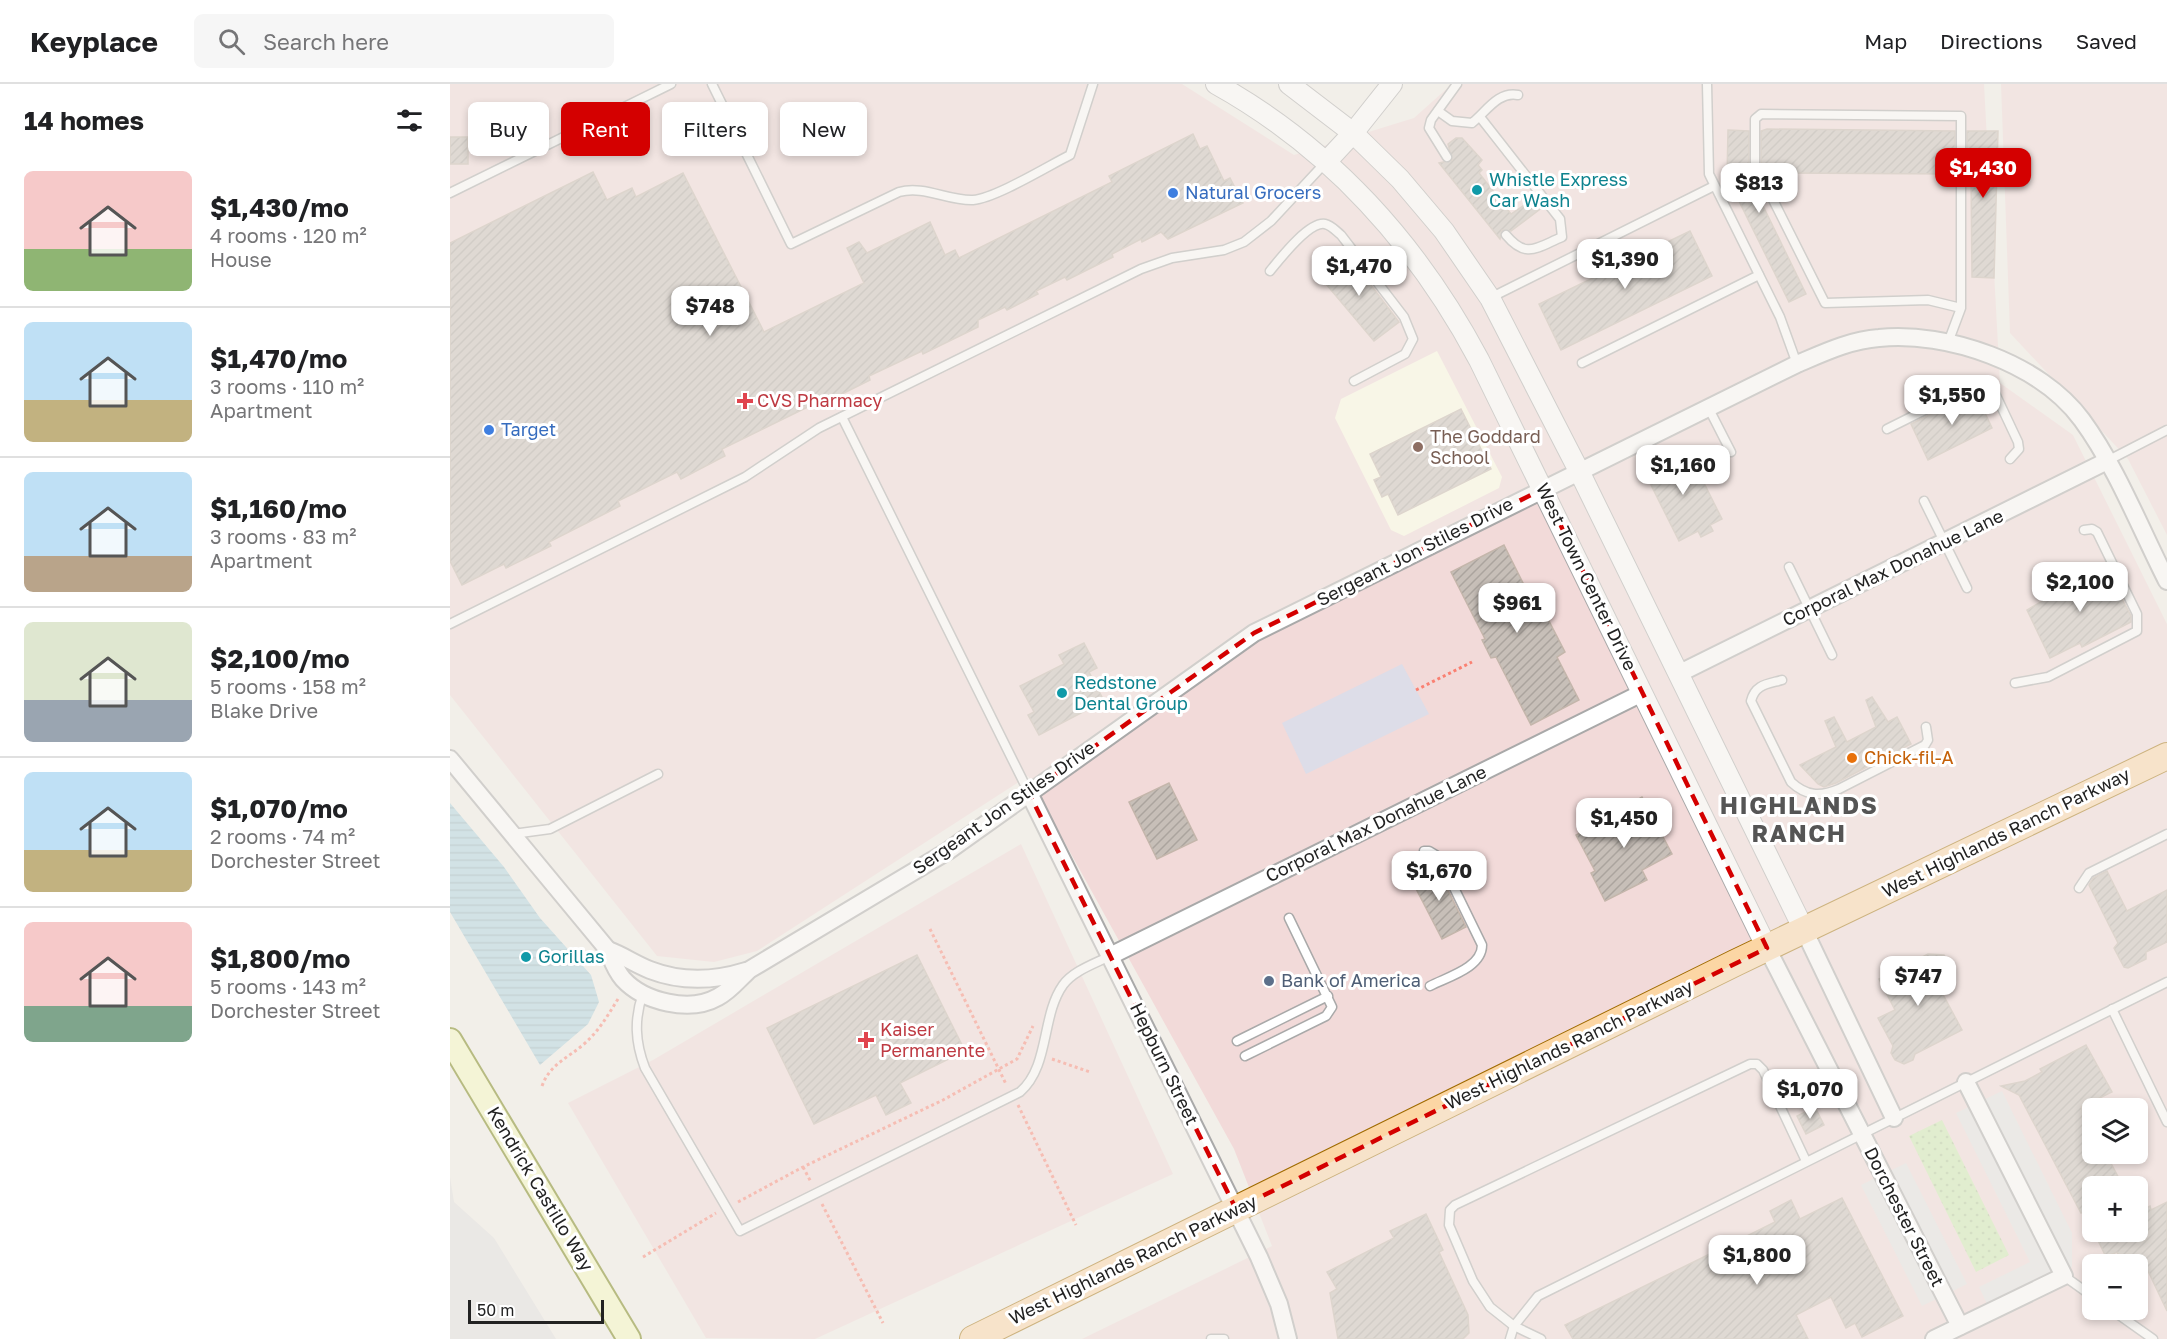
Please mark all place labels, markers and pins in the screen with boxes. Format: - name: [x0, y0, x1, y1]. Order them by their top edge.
- pin: $1,430: [1934, 148, 2032, 199]
- pin: $813: [1723, 163, 1795, 214]
- place label: Whistle Express Car Wash: [1489, 168, 1628, 211]
- place label: Natural Grocers: [1185, 181, 1321, 203]
- marker: Whistle Express Car Wash: [1470, 183, 1484, 197]
- marker: Natural Grocers: [1166, 186, 1180, 200]
- pin: $1,390: [1576, 239, 1674, 290]
- pin: $1,470: [1310, 246, 1408, 297]
- pin: $748: [674, 286, 746, 337]
- pin: $1,550: [1903, 375, 2001, 426]
- place label: CVS Pharmacy: [757, 389, 882, 411]
- marker: CVS Pharmacy: [738, 394, 752, 408]
- place label: Target: [501, 418, 556, 440]
- marker: Target: [482, 423, 496, 437]
- place label: The Goddard School: [1430, 425, 1541, 468]
- marker: The Goddard School: [1411, 440, 1425, 454]
- pin: $1,160: [1634, 445, 1732, 496]
- pin: $2,100: [2031, 562, 2129, 613]
- pin: $961: [1481, 583, 1553, 634]
- place label: Redstone Dental Group: [1074, 671, 1188, 714]
- marker: Redstone Dental Group: [1055, 686, 1069, 700]
- place label: Chick-fil-A: [1864, 746, 1954, 768]
- marker: Chick-fil-A: [1845, 751, 1859, 765]
- pin: $1,450: [1575, 798, 1673, 849]
- pin: $1,670: [1390, 851, 1488, 902]
- place label: Gorillas: [538, 945, 605, 967]
- marker: Gorillas: [519, 950, 533, 964]
- pin: $747: [1882, 956, 1954, 1007]
- place label: Bank of America: [1281, 969, 1421, 991]
- marker: Bank of America: [1262, 974, 1276, 988]
- place label: Kaiser Permanente: [880, 1018, 985, 1061]
- marker: Kaiser Permanente: [857, 1031, 875, 1049]
- pin: $1,070: [1761, 1069, 1859, 1120]
- pin: $1,800: [1708, 1235, 1806, 1286]

